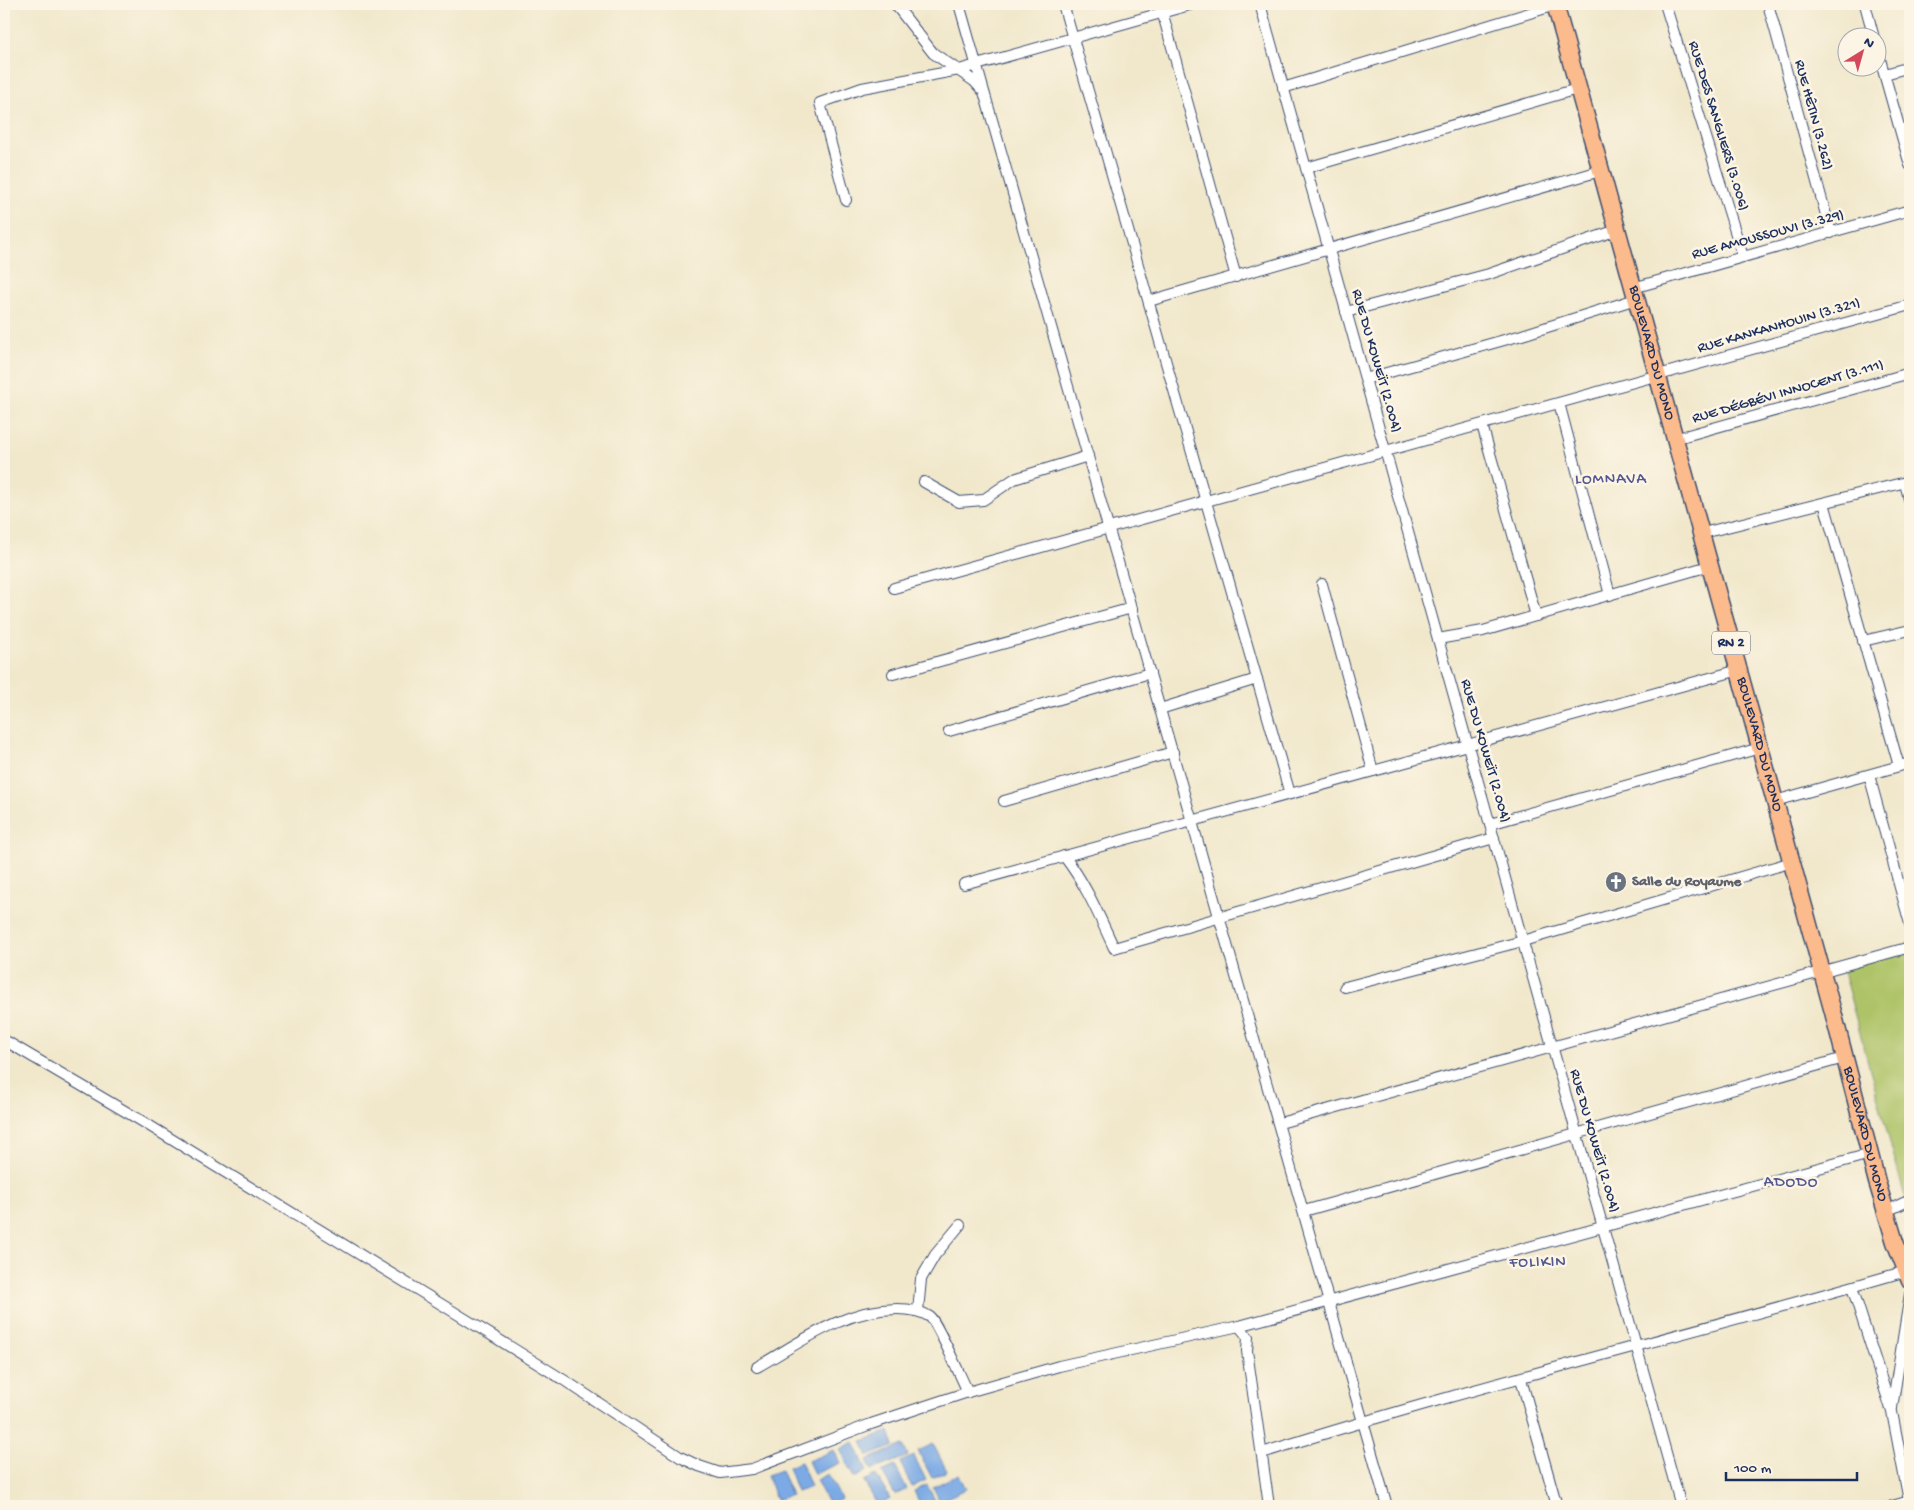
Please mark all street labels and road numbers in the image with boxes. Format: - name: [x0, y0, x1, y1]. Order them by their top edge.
- street label: RUE DES SANGLIERS (3.006): [1684, 39, 1752, 213]
- street label: RUE HÊTIN (3.262): [1790, 58, 1836, 172]
- street label: RUE AMOUSSOUVI (3.329): [1690, 206, 1846, 264]
- street label: BOULEVARD DU MONO: [1624, 283, 1678, 422]
- street label: RUE DU KOWEÏT (2.004): [1347, 287, 1405, 435]
- street label: RUE KANKANHOUIN (3.321): [1695, 294, 1863, 358]
- street label: RUE DÉGBÉVI INNOCENT (3.111): [1690, 356, 1886, 428]
- road number: RN 2: [1712, 632, 1750, 654]
- street label: BOULEVARD DU MONO: [1732, 674, 1786, 814]
- street label: RUE DU KOWEÏT (2.004): [1456, 677, 1514, 825]
- street label: BOULEVARD DU MONO: [1838, 1064, 1891, 1204]
- street label: RUE DU KOWEÏT (2.004): [1565, 1067, 1623, 1215]

